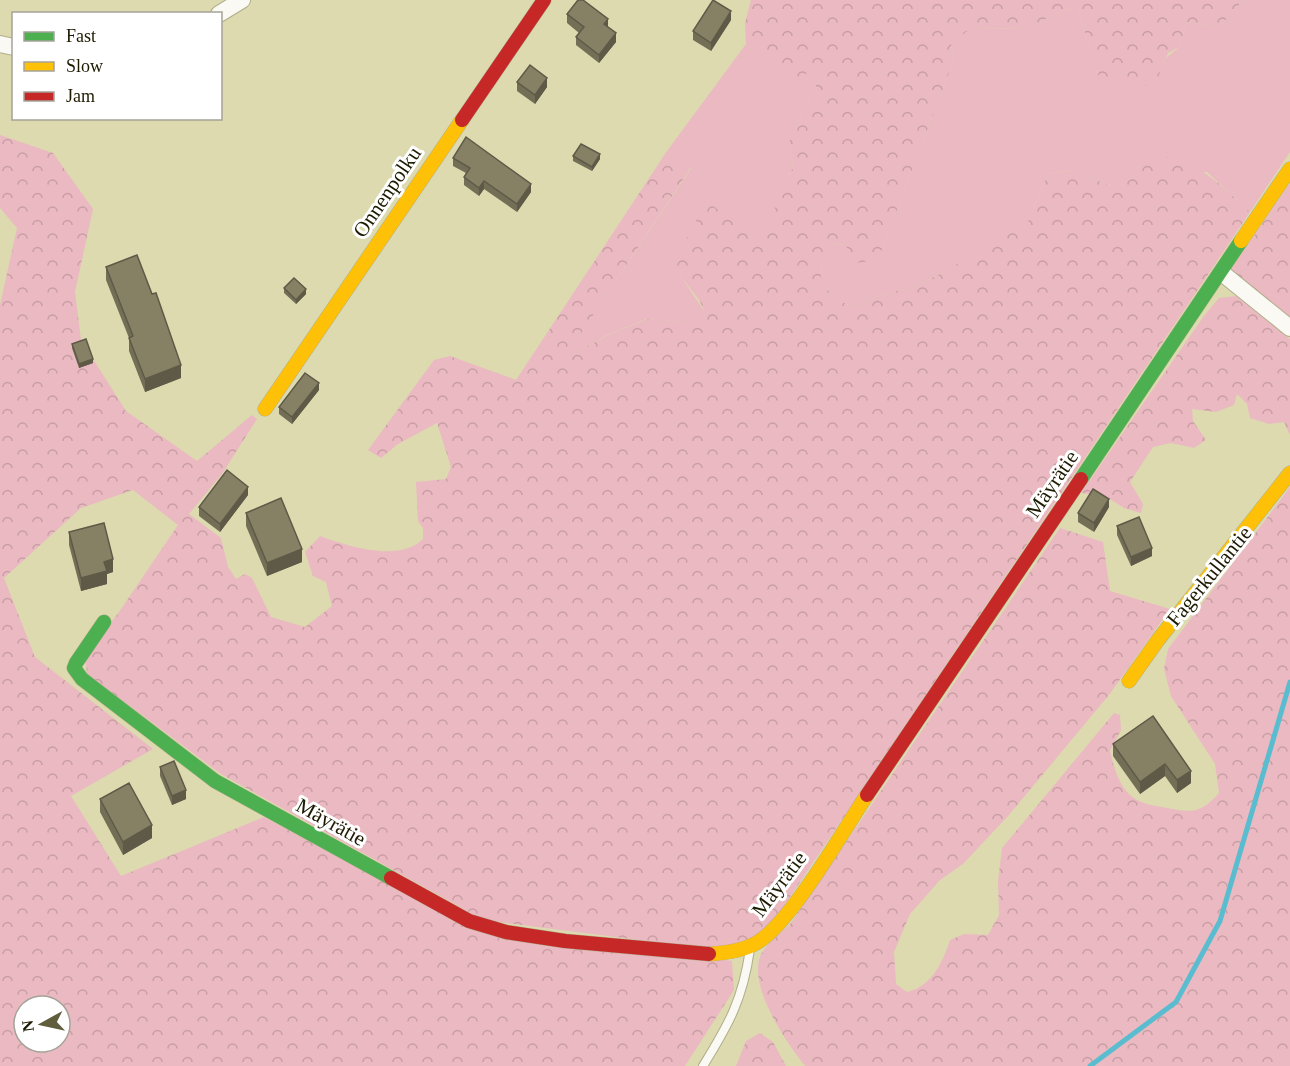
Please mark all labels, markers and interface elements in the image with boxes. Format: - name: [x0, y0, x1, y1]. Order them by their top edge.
- legend: [12, 12, 222, 120]
- text: Fast: [66, 26, 96, 46]
- text: Slow: [66, 56, 103, 76]
- text: Jam: [66, 86, 95, 106]
- street label: Onnenpolku: [348, 142, 426, 242]
- street label: Mäyrätie: [1021, 446, 1083, 522]
- street label: Fagerkullantie: [1162, 521, 1256, 631]
- street label: Mäyrätie: [292, 793, 370, 851]
- street label: Mäyrätie: [747, 847, 811, 921]
- north arrow: [12, 994, 72, 1054]
- text: N: [18, 1019, 37, 1033]

